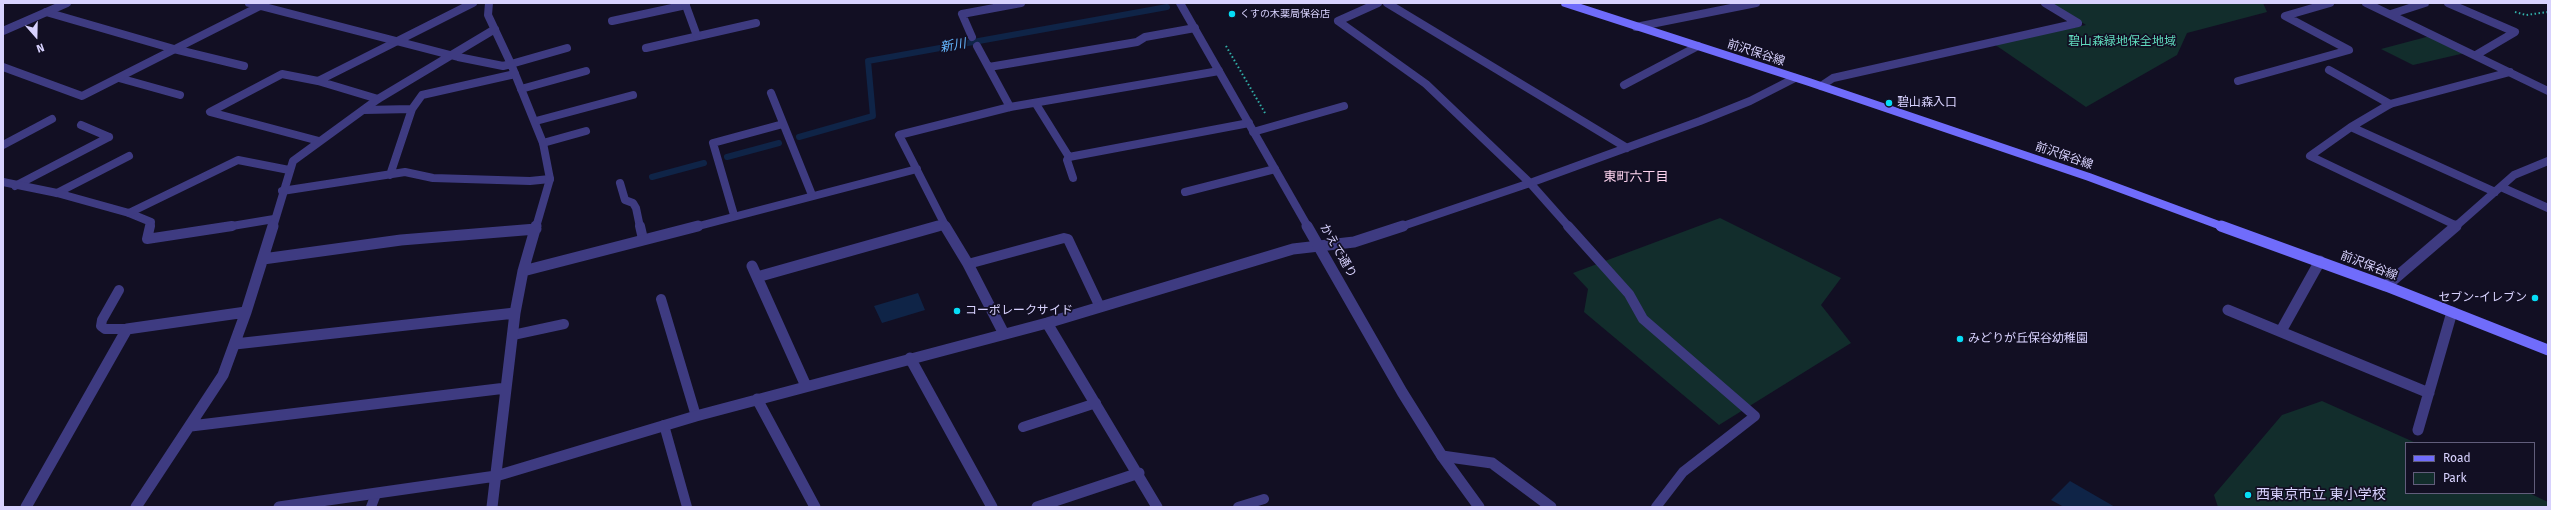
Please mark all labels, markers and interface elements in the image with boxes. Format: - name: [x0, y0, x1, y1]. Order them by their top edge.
- place label: くすの木薬局保谷店: [1240, 8, 1330, 20]
- marker: くすの木薬局保谷店: [1227, 9, 1237, 19]
- north arrow: [16, 16, 56, 56]
- park label: 碧山森緑地保全地域: [2068, 35, 2176, 49]
- water label: 新川: [939, 36, 967, 56]
- street label: 前沢保谷線: [1725, 37, 1787, 69]
- text: N: [35, 40, 46, 55]
- place label: 碧山森入口: [1897, 96, 1957, 110]
- marker: 碧山森入口: [1884, 98, 1894, 108]
- street label: 前沢保谷線: [2033, 139, 2095, 173]
- district label: 東町六丁目: [1604, 169, 1668, 185]
- street label: かえで通り: [1317, 221, 1359, 281]
- street label: 前沢保谷線: [2338, 249, 2400, 283]
- place label: セブン-イレブン: [2438, 291, 2527, 305]
- marker: セブン-イレブン: [2530, 293, 2540, 303]
- place label: コーポレークサイド: [965, 304, 1073, 318]
- marker: コーポレークサイド: [952, 306, 962, 316]
- place label: みどりが丘保谷幼稚園: [1968, 332, 2088, 346]
- marker: みどりが丘保谷幼稚園: [1955, 334, 1965, 344]
- legend: [2405, 442, 2535, 494]
- text: Road: [2443, 451, 2471, 465]
- text: Park: [2443, 471, 2467, 485]
- place label: 西東京市立 東小学校: [2256, 487, 2386, 503]
- marker: 西東京市立 東小学校: [2243, 490, 2253, 500]

